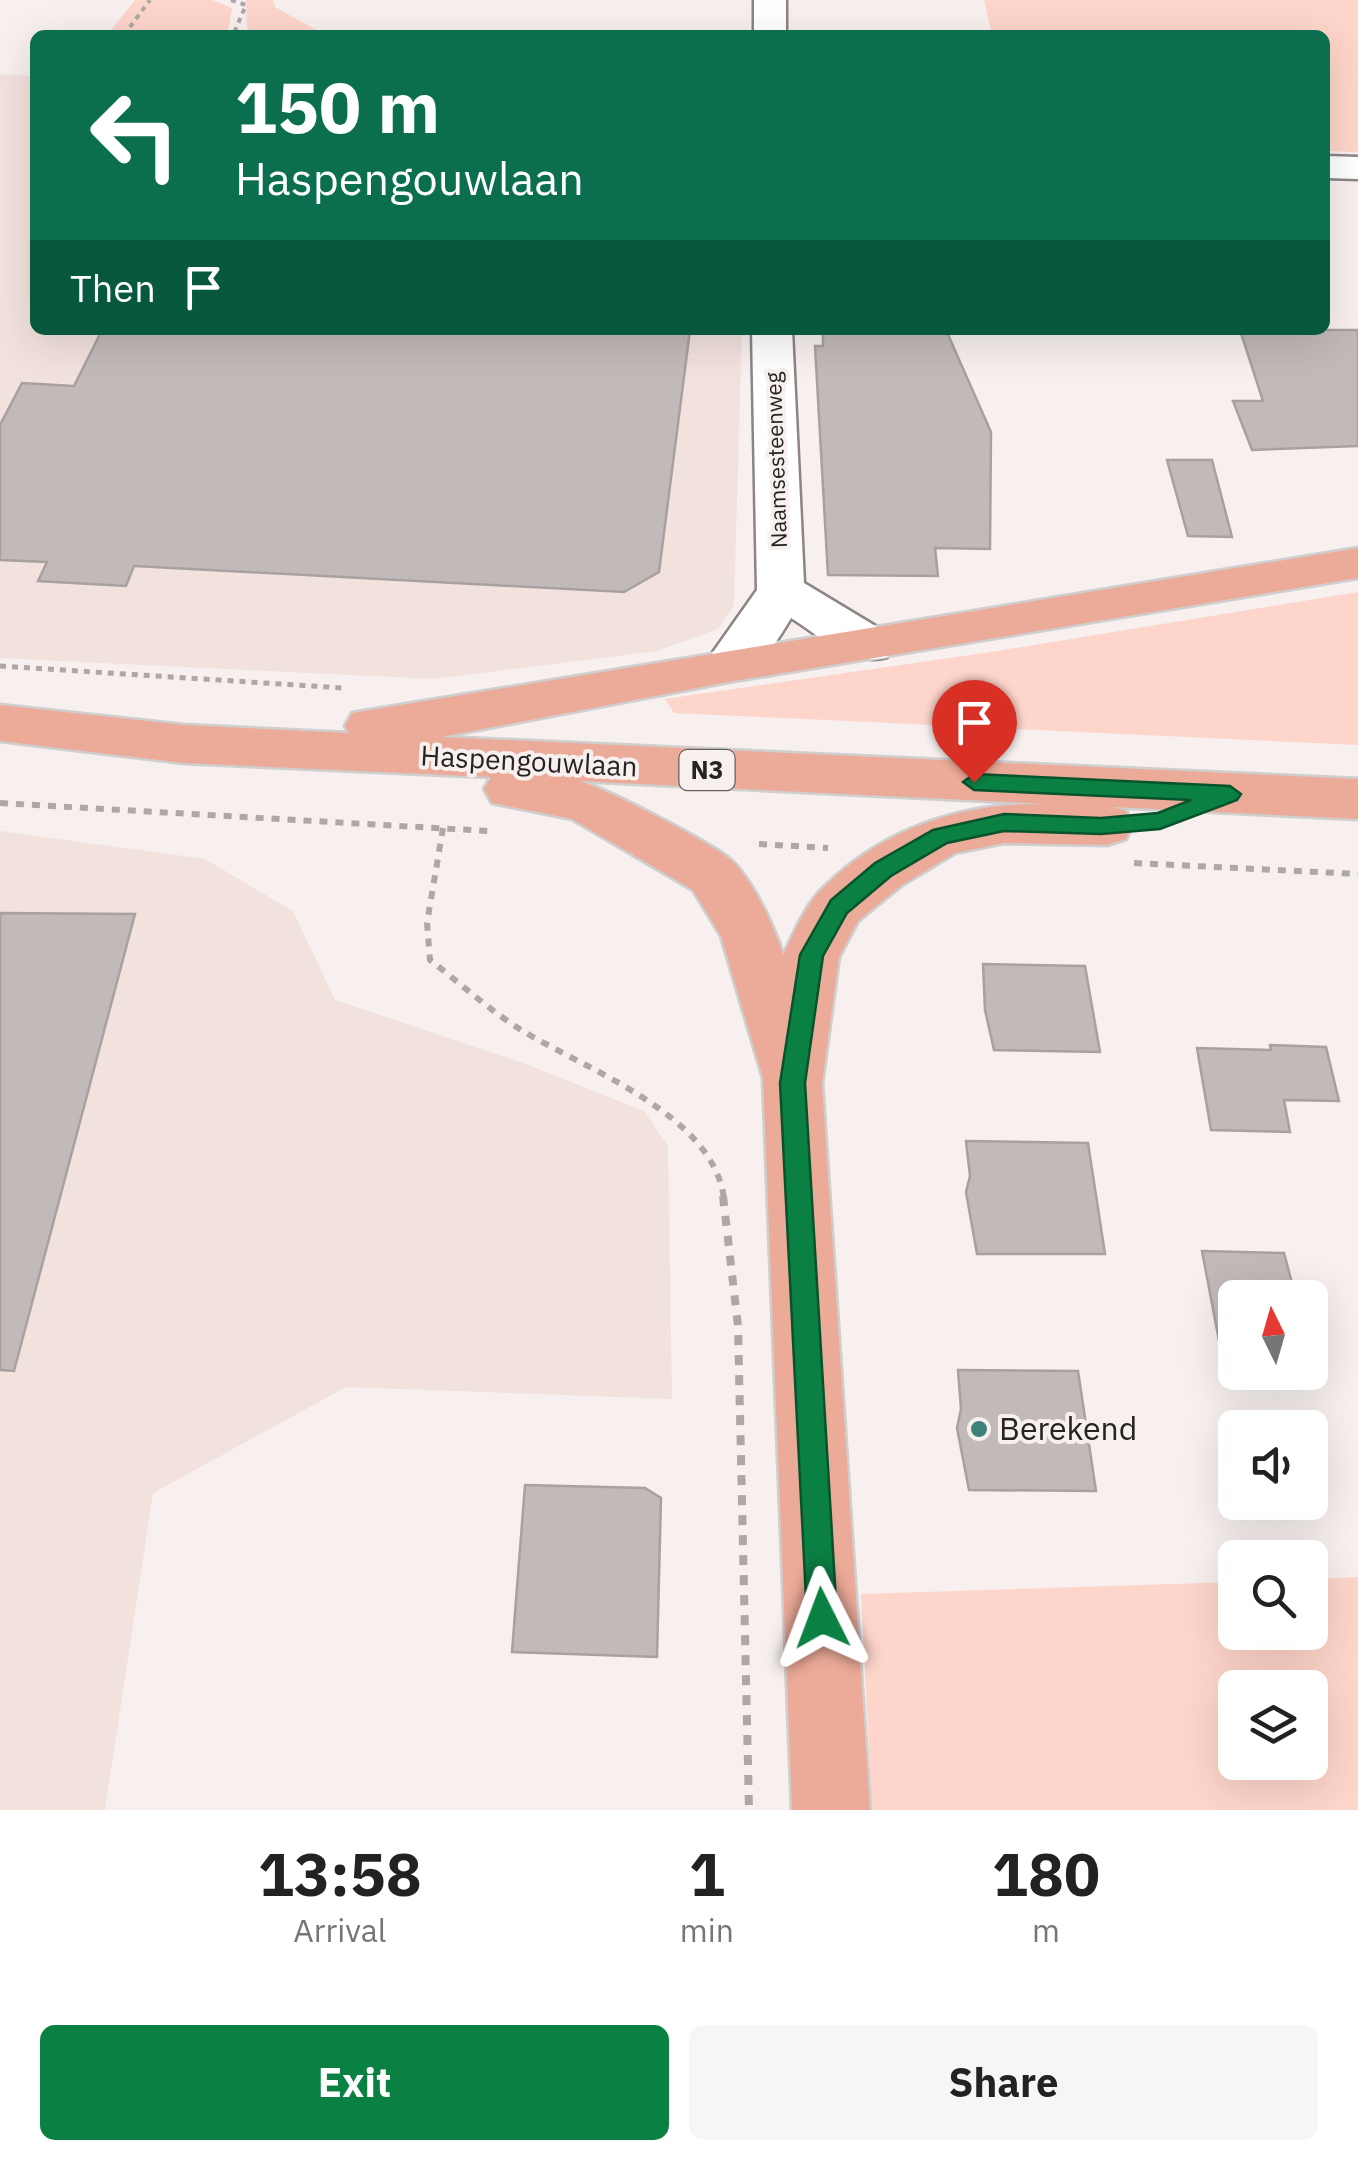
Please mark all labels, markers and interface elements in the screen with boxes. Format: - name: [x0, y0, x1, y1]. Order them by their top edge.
- text: 150 m: [235, 61, 440, 152]
- icon: left: [70, 70, 200, 200]
- text: Haspengouwlaan: [235, 149, 584, 207]
- icon: arrive: [176, 260, 231, 315]
- text: Then: [70, 263, 156, 312]
- street label: Naamsesteenweg: [758, 371, 793, 549]
- pin: [932, 680, 1017, 783]
- icon: arrive: [947, 695, 1002, 750]
- street label: Haspengouwlaan: [420, 736, 638, 785]
- road number: N3: [680, 750, 734, 790]
- north arrow: [1218, 1280, 1328, 1390]
- map controls: [1218, 1280, 1328, 1780]
- place label: Berekend: [999, 1407, 1137, 1449]
- button: sound: [1218, 1410, 1328, 1520]
- marker: Berekend: [968, 1418, 990, 1440]
- button: search: [1218, 1540, 1328, 1650]
- position arrow: [770, 1566, 874, 1670]
- button: layers: [1218, 1670, 1328, 1780]
- text: 13:58: [258, 1834, 422, 1913]
- text: 1: [689, 1834, 725, 1913]
- text: 180: [992, 1834, 1100, 1913]
- text: Arrival: [293, 1909, 387, 1951]
- text: min: [680, 1909, 734, 1951]
- text: m: [1032, 1909, 1060, 1951]
- button: Exit: [40, 2025, 669, 2140]
- button: Share: [689, 2025, 1318, 2140]

